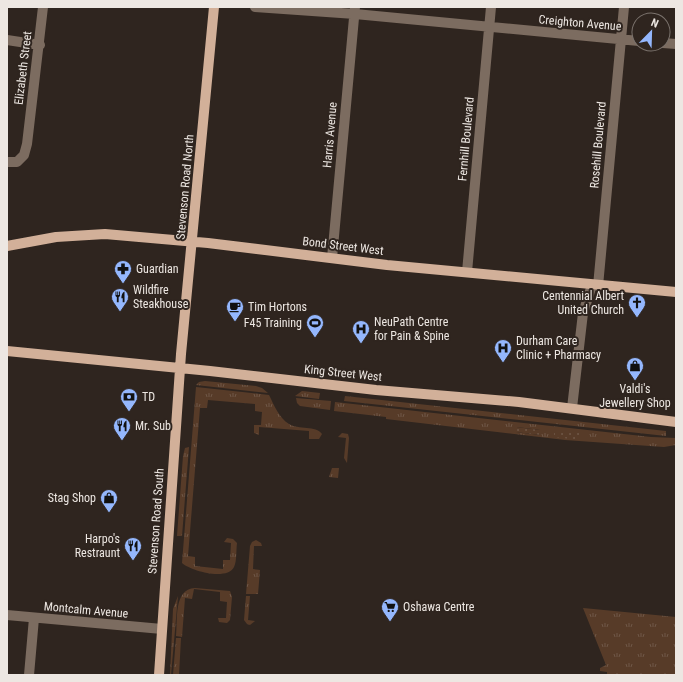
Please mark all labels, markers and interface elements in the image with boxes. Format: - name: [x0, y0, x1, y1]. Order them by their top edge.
- street label: Creighton Avenue: [538, 12, 622, 34]
- north arrow: [631, 12, 671, 52]
- text: N: [649, 16, 661, 31]
- street label: Elizabeth Street: [12, 30, 35, 106]
- street label: Fernhill Boulevard: [455, 96, 477, 182]
- street label: Harris Avenue: [320, 101, 340, 169]
- street label: Rosehill Boulevard: [587, 101, 609, 189]
- street label: Stevenson Road North: [173, 134, 197, 240]
- street label: Bond Street West: [302, 234, 385, 258]
- pharmacy icon: Guardian: [113, 259, 133, 284]
- place label: Guardian: [136, 262, 179, 276]
- place label: Wildfire Steakhouse: [133, 283, 189, 311]
- restaurant icon: Wildfire Steakhouse: [110, 287, 130, 312]
- place label: Centennial Albert United Church: [542, 289, 624, 317]
- church icon: Centennial Albert United Church: [627, 293, 647, 318]
- cafe icon: Tim Hortons: [225, 297, 245, 322]
- place label: Tim Hortons: [248, 300, 307, 314]
- sports icon: F45 Training: [305, 313, 325, 338]
- place label: NeuPath Centre for Pain & Spine: [374, 315, 450, 343]
- place label: F45 Training: [244, 316, 302, 330]
- hospital icon: NeuPath Centre for Pain & Spine: [351, 319, 371, 344]
- place label: Durham Care Clinic + Pharmacy: [516, 334, 601, 362]
- hospital icon: Durham Care Clinic + Pharmacy: [493, 338, 513, 363]
- shop icon: Valdi's Jewellery Shop: [625, 356, 645, 381]
- street label: King Street West: [303, 362, 383, 384]
- place label: Valdi's Jewellery Shop: [599, 382, 671, 410]
- bank icon: TD: [119, 387, 139, 412]
- place label: TD: [142, 390, 155, 404]
- restaurant icon: Mr. Sub: [112, 416, 132, 441]
- place label: Mr. Sub: [135, 419, 171, 433]
- street label: Stevenson Road South: [145, 467, 167, 574]
- shop icon: Stag Shop: [99, 488, 119, 513]
- place label: Stag Shop: [48, 491, 96, 505]
- place label: Harpo's Restraunt: [75, 532, 120, 560]
- restaurant icon: Harpo's Restraunt: [123, 536, 143, 561]
- supermarket icon: Oshawa Centre: [380, 597, 400, 622]
- street label: Montcalm Avenue: [43, 599, 129, 621]
- place label: Oshawa Centre: [403, 600, 475, 614]

